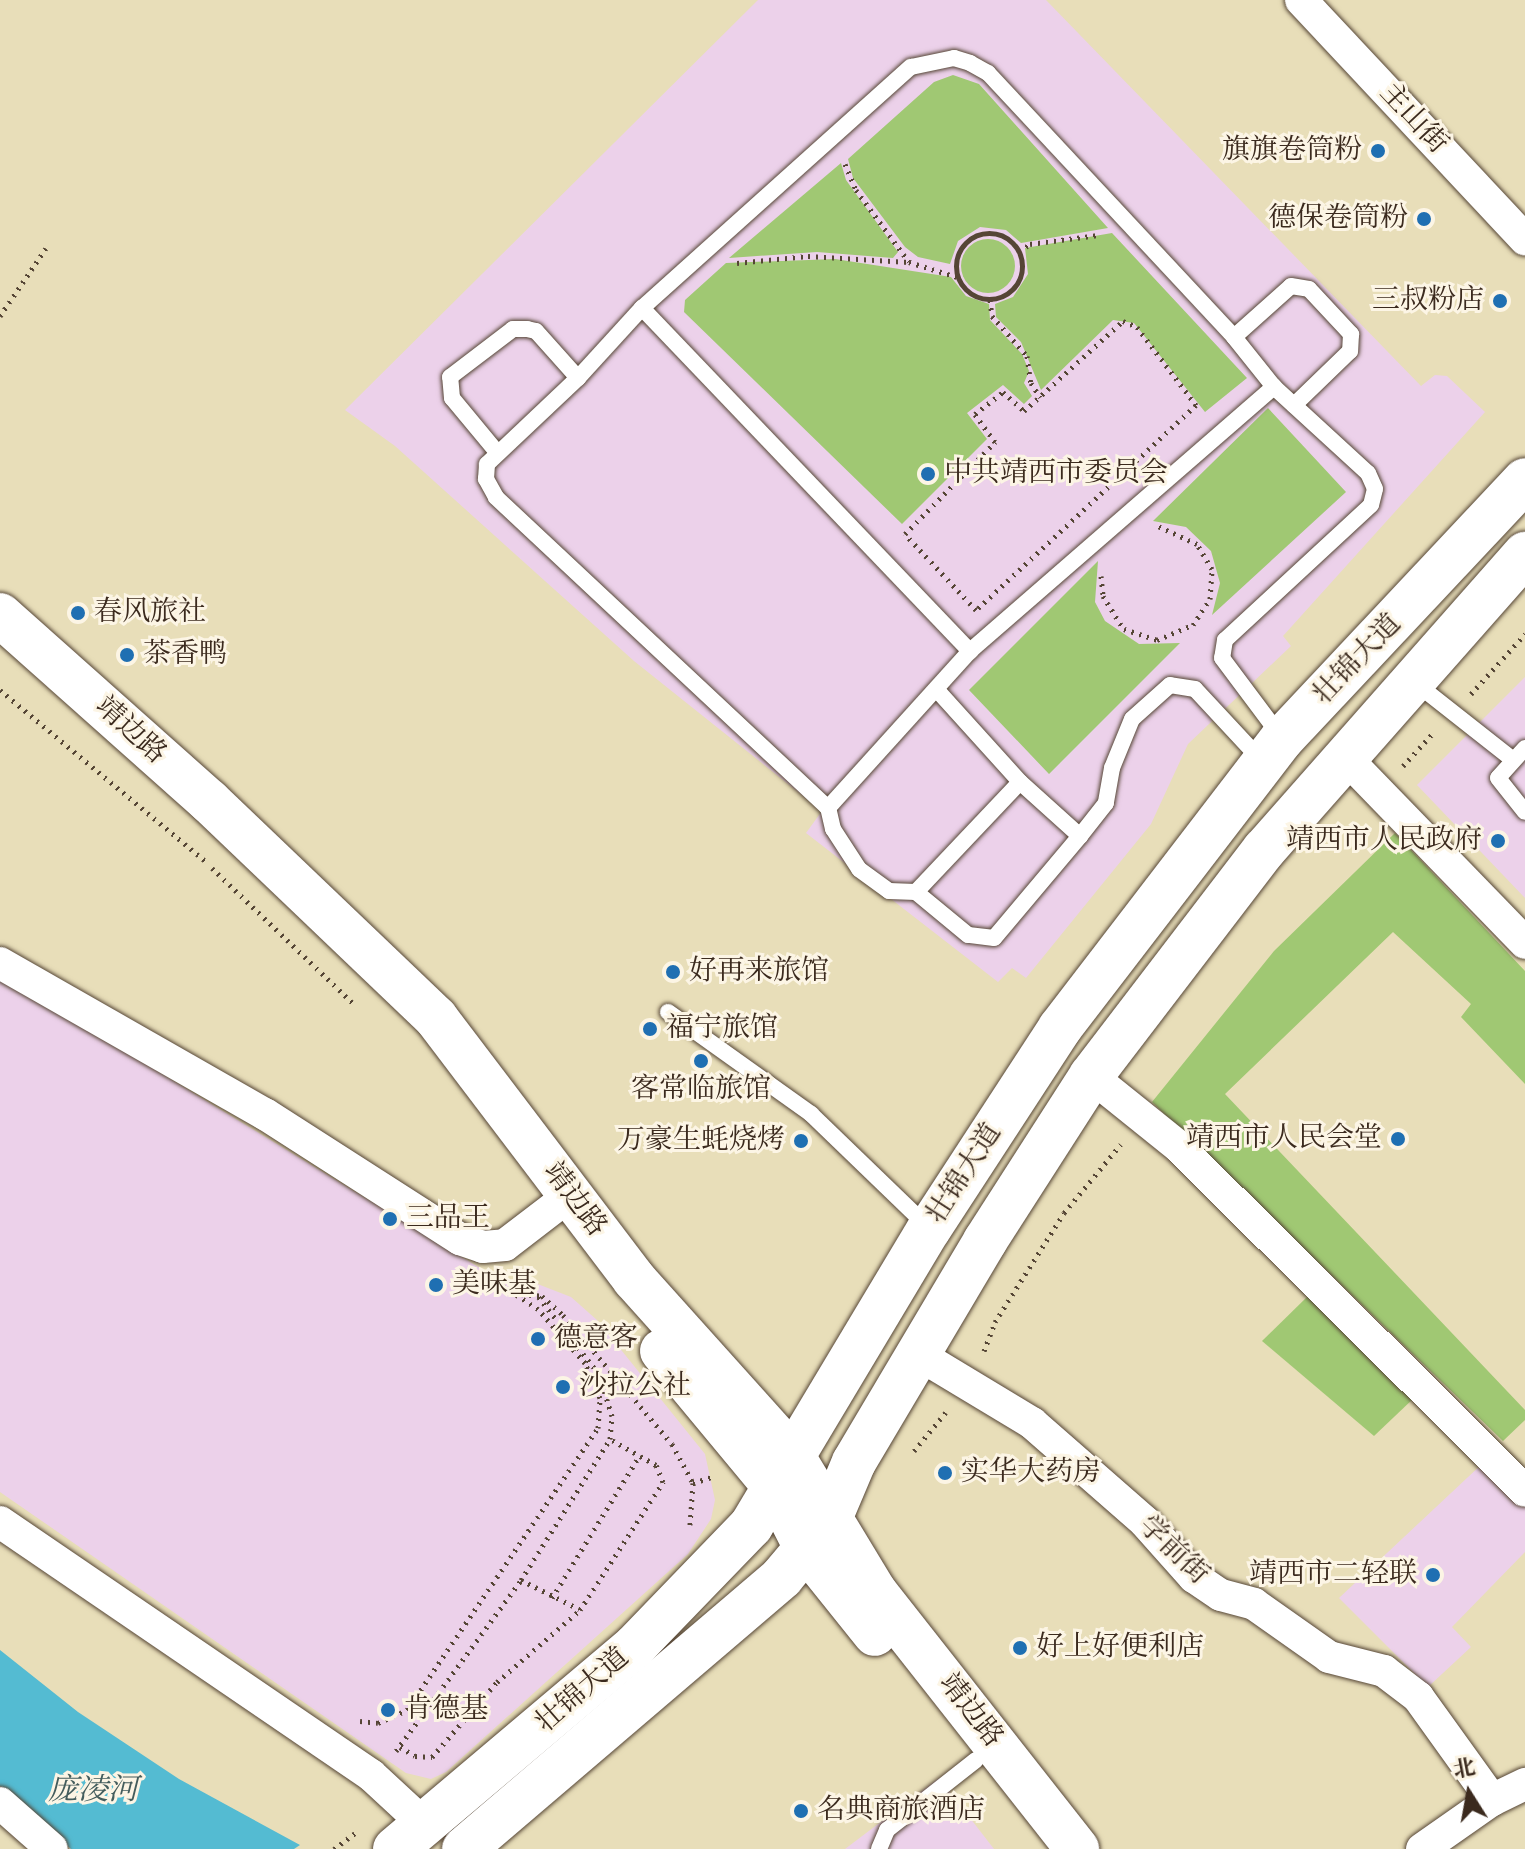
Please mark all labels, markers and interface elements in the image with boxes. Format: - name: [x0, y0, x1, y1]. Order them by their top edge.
- street label: 主山街: [1372, 77, 1454, 161]
- place label: 旗旗卷筒粉: [1222, 134, 1362, 168]
- marker: 旗旗卷筒粉: [1369, 142, 1387, 160]
- place label: 德保卷筒粉: [1268, 202, 1408, 236]
- marker: 德保卷筒粉: [1415, 210, 1433, 228]
- place label: 三叔粉店: [1372, 284, 1484, 318]
- marker: 三叔粉店: [1491, 292, 1509, 310]
- place label: 中共靖西市委员会: [944, 457, 1168, 491]
- marker: 中共靖西市委员会: [919, 465, 937, 483]
- place label: 春风旅社: [94, 596, 206, 630]
- marker: 春风旅社: [69, 604, 87, 622]
- street label: 壮锦大道: [1307, 608, 1409, 712]
- place label: 茶香鸭: [143, 638, 227, 672]
- marker: 茶香鸭: [118, 646, 136, 664]
- street label: 靖边路: [88, 690, 172, 772]
- place label: 靖西市人民政府: [1286, 824, 1482, 858]
- marker: 靖西市人民政府: [1489, 832, 1507, 850]
- place label: 好再来旅馆: [689, 955, 829, 989]
- marker: 好再来旅馆: [664, 963, 682, 981]
- place label: 福宁旅馆: [666, 1012, 778, 1046]
- marker: 福宁旅馆: [641, 1020, 659, 1038]
- marker: 客常临旅馆: [692, 1052, 710, 1070]
- place label: 客常临旅馆: [631, 1073, 771, 1107]
- street label: 壮锦大道: [920, 1118, 1010, 1230]
- place label: 靖西市人民会堂: [1186, 1122, 1382, 1156]
- place label: 万豪生蚝烧烤: [617, 1124, 785, 1158]
- marker: 靖西市人民会堂: [1389, 1130, 1407, 1148]
- marker: 万豪生蚝烧烤: [792, 1132, 810, 1150]
- street label: 靖边路: [535, 1156, 613, 1244]
- place label: 三品王: [406, 1202, 490, 1236]
- marker: 三品王: [381, 1210, 399, 1228]
- place label: 美味基: [452, 1268, 536, 1302]
- marker: 美味基: [427, 1276, 445, 1294]
- place label: 德意客: [554, 1322, 638, 1356]
- marker: 德意客: [529, 1330, 547, 1348]
- place label: 沙拉公社: [579, 1370, 691, 1404]
- marker: 沙拉公社: [554, 1378, 572, 1396]
- place label: 实华大药房: [961, 1456, 1101, 1490]
- marker: 实华大药房: [936, 1464, 954, 1482]
- street label: 学前街: [1131, 1510, 1215, 1592]
- place label: 靖西市二轻联: [1249, 1558, 1417, 1592]
- marker: 靖西市二轻联: [1424, 1566, 1442, 1584]
- place label: 好上好便利店: [1036, 1631, 1204, 1665]
- marker: 好上好便利店: [1011, 1639, 1029, 1657]
- street label: 壮锦大道: [530, 1642, 636, 1740]
- street label: 靖边路: [931, 1668, 1009, 1754]
- place label: 肯德基: [404, 1693, 488, 1727]
- marker: 肯德基: [379, 1701, 397, 1719]
- north arrow: [1429, 1753, 1509, 1833]
- text: 北: [1452, 1757, 1477, 1782]
- water label: 庞凌河: [48, 1773, 138, 1809]
- place label: 名典商旅酒店: [817, 1794, 985, 1828]
- marker: 名典商旅酒店: [792, 1802, 810, 1820]

